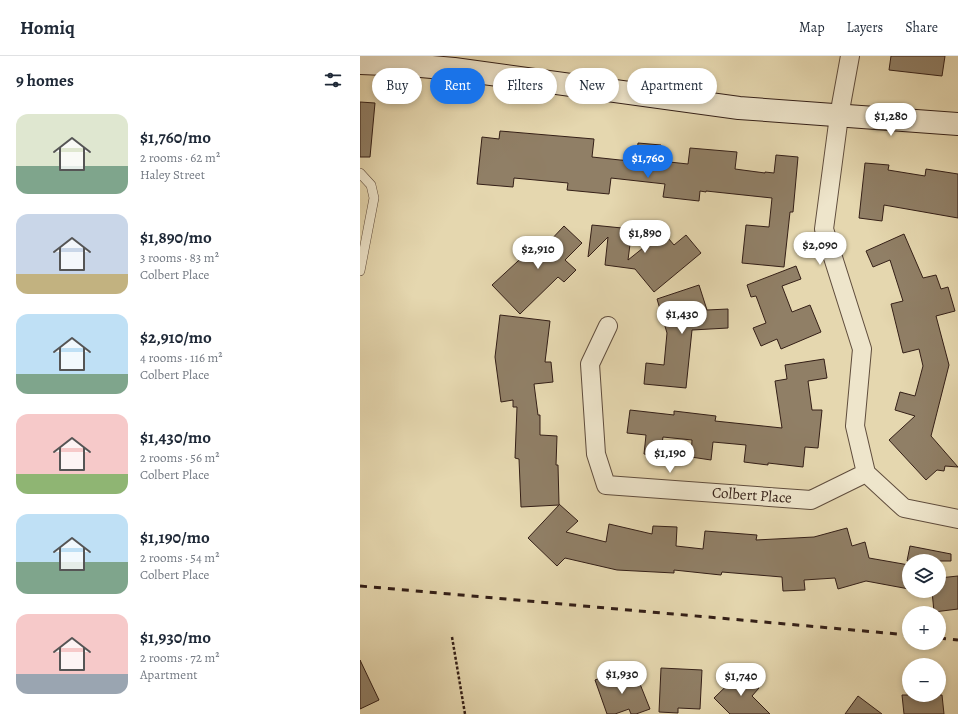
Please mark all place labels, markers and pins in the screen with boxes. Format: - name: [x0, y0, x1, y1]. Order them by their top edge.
- pin: $1,280: [858, 103, 924, 137]
- pin: $1,760: [615, 145, 681, 179]
- pin: $1,890: [612, 220, 678, 254]
- pin: $2,090: [787, 232, 853, 266]
- pin: $2,910: [505, 236, 571, 270]
- pin: $1,430: [649, 301, 715, 335]
- pin: $1,190: [637, 440, 703, 474]
- pin: $1,930: [589, 661, 655, 695]
- pin: $1,740: [708, 663, 774, 697]

